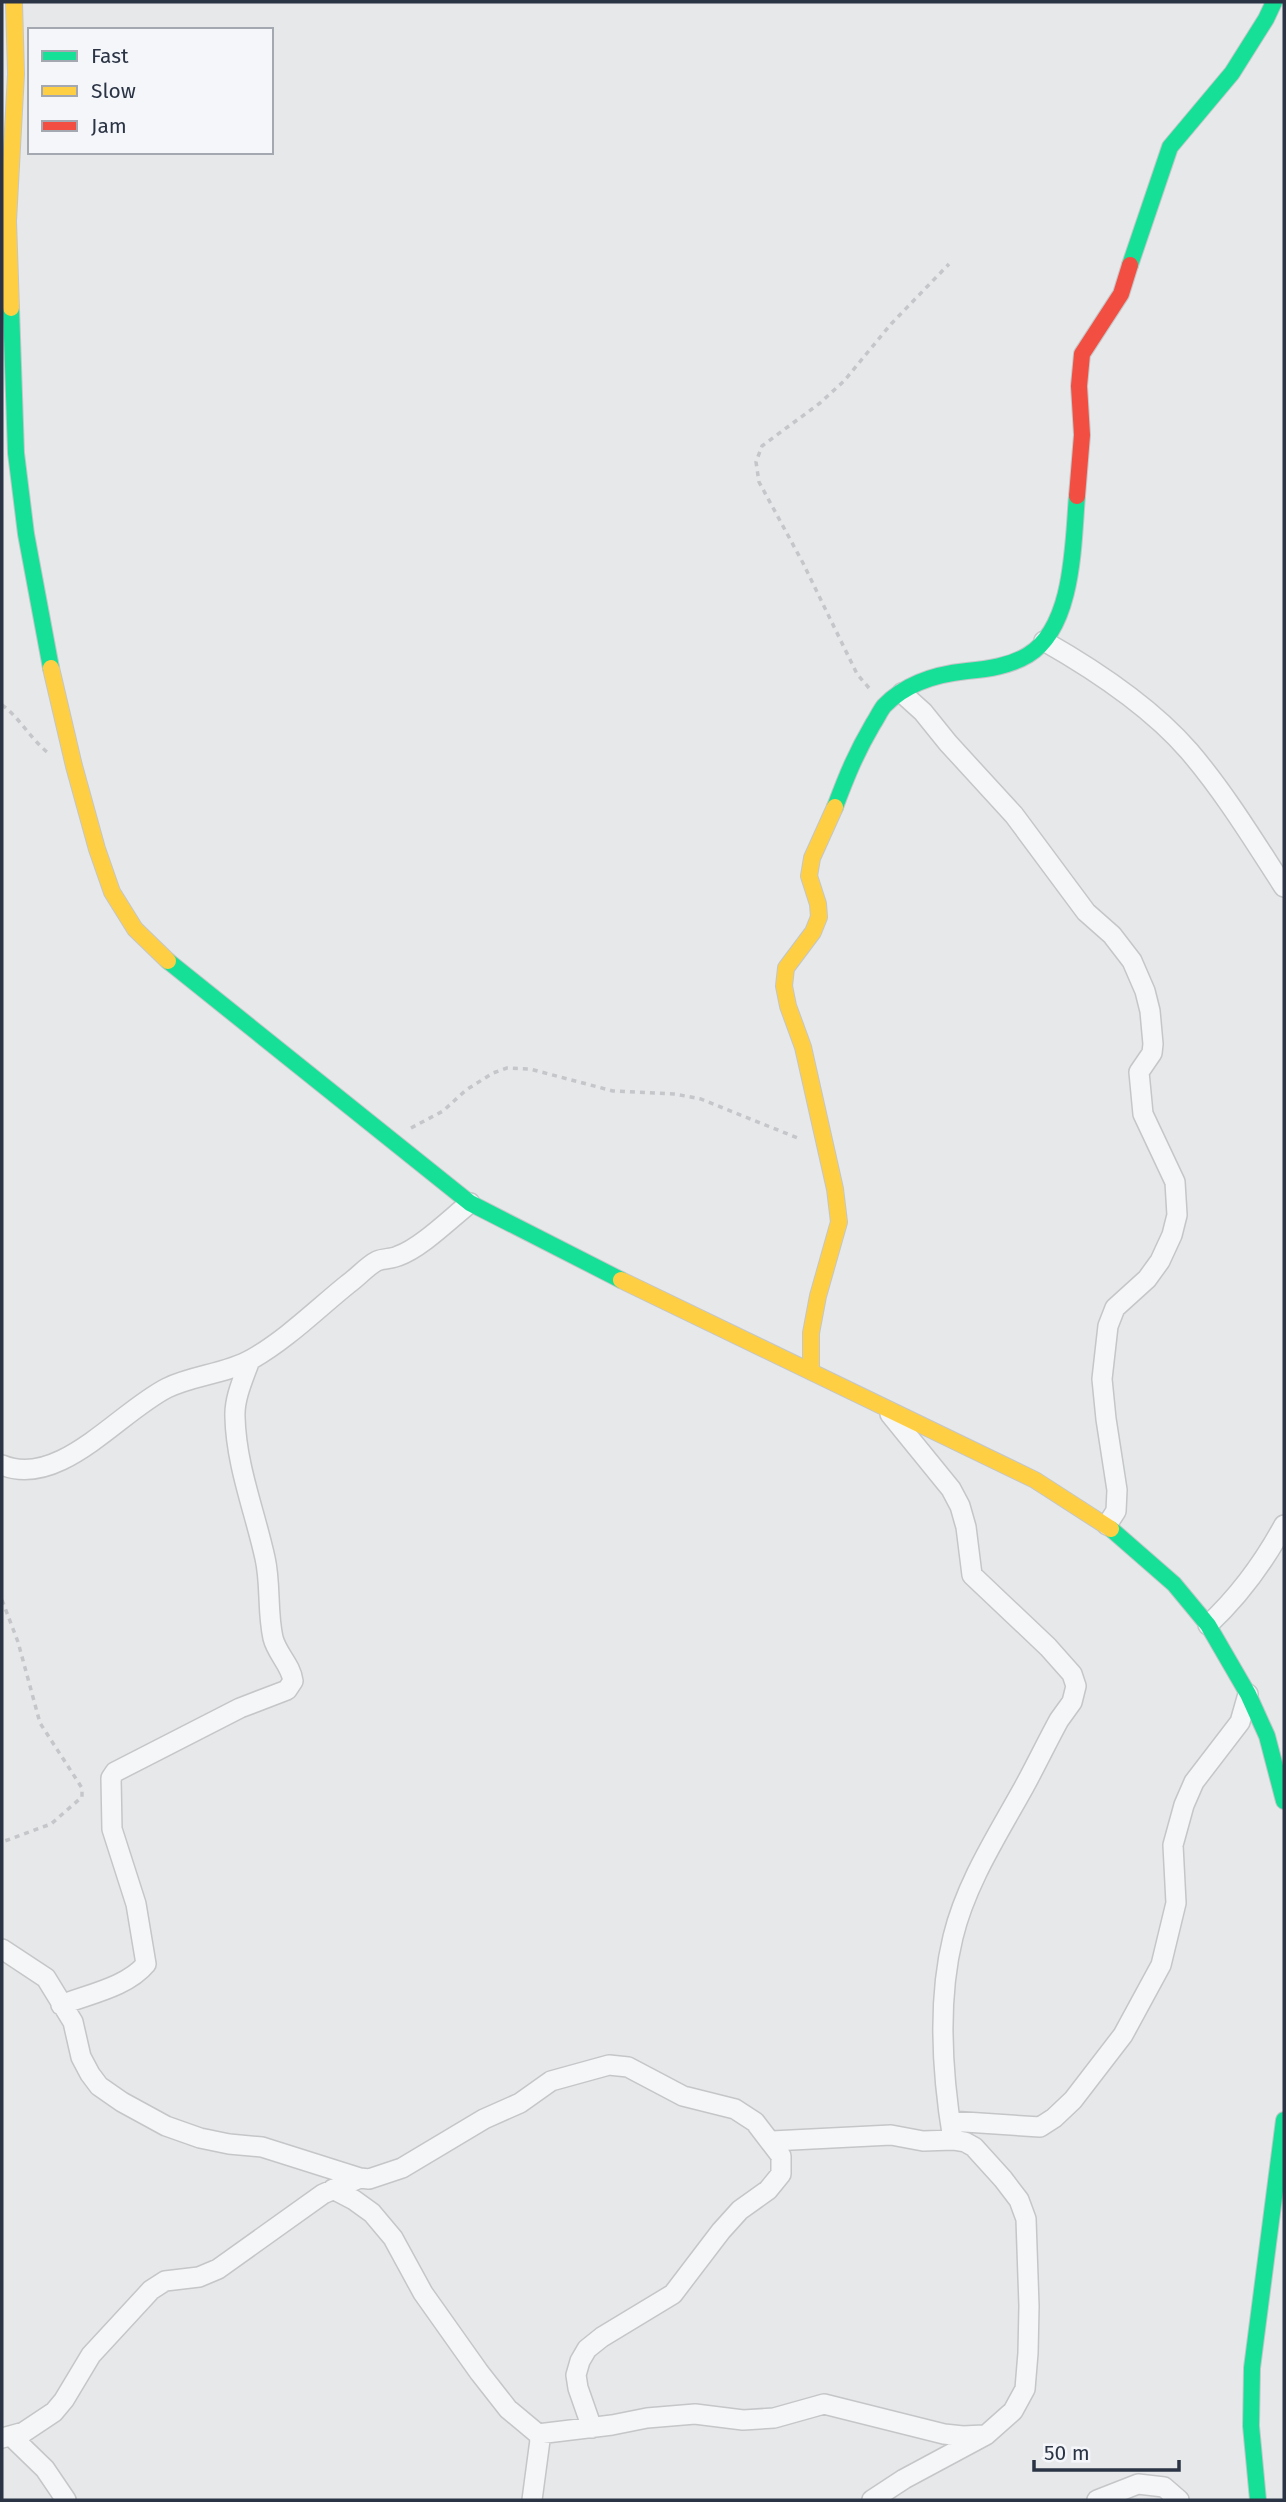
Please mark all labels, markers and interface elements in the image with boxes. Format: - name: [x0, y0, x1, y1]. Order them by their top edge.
- legend: [28, 28, 273, 154]
- text: Fast: [91, 43, 129, 69]
- text: Slow: [91, 78, 136, 104]
- text: Jam: [91, 113, 127, 139]
- scale bar: [1034, 2428, 1179, 2472]
- text: 50 m: [1044, 2440, 1090, 2466]

